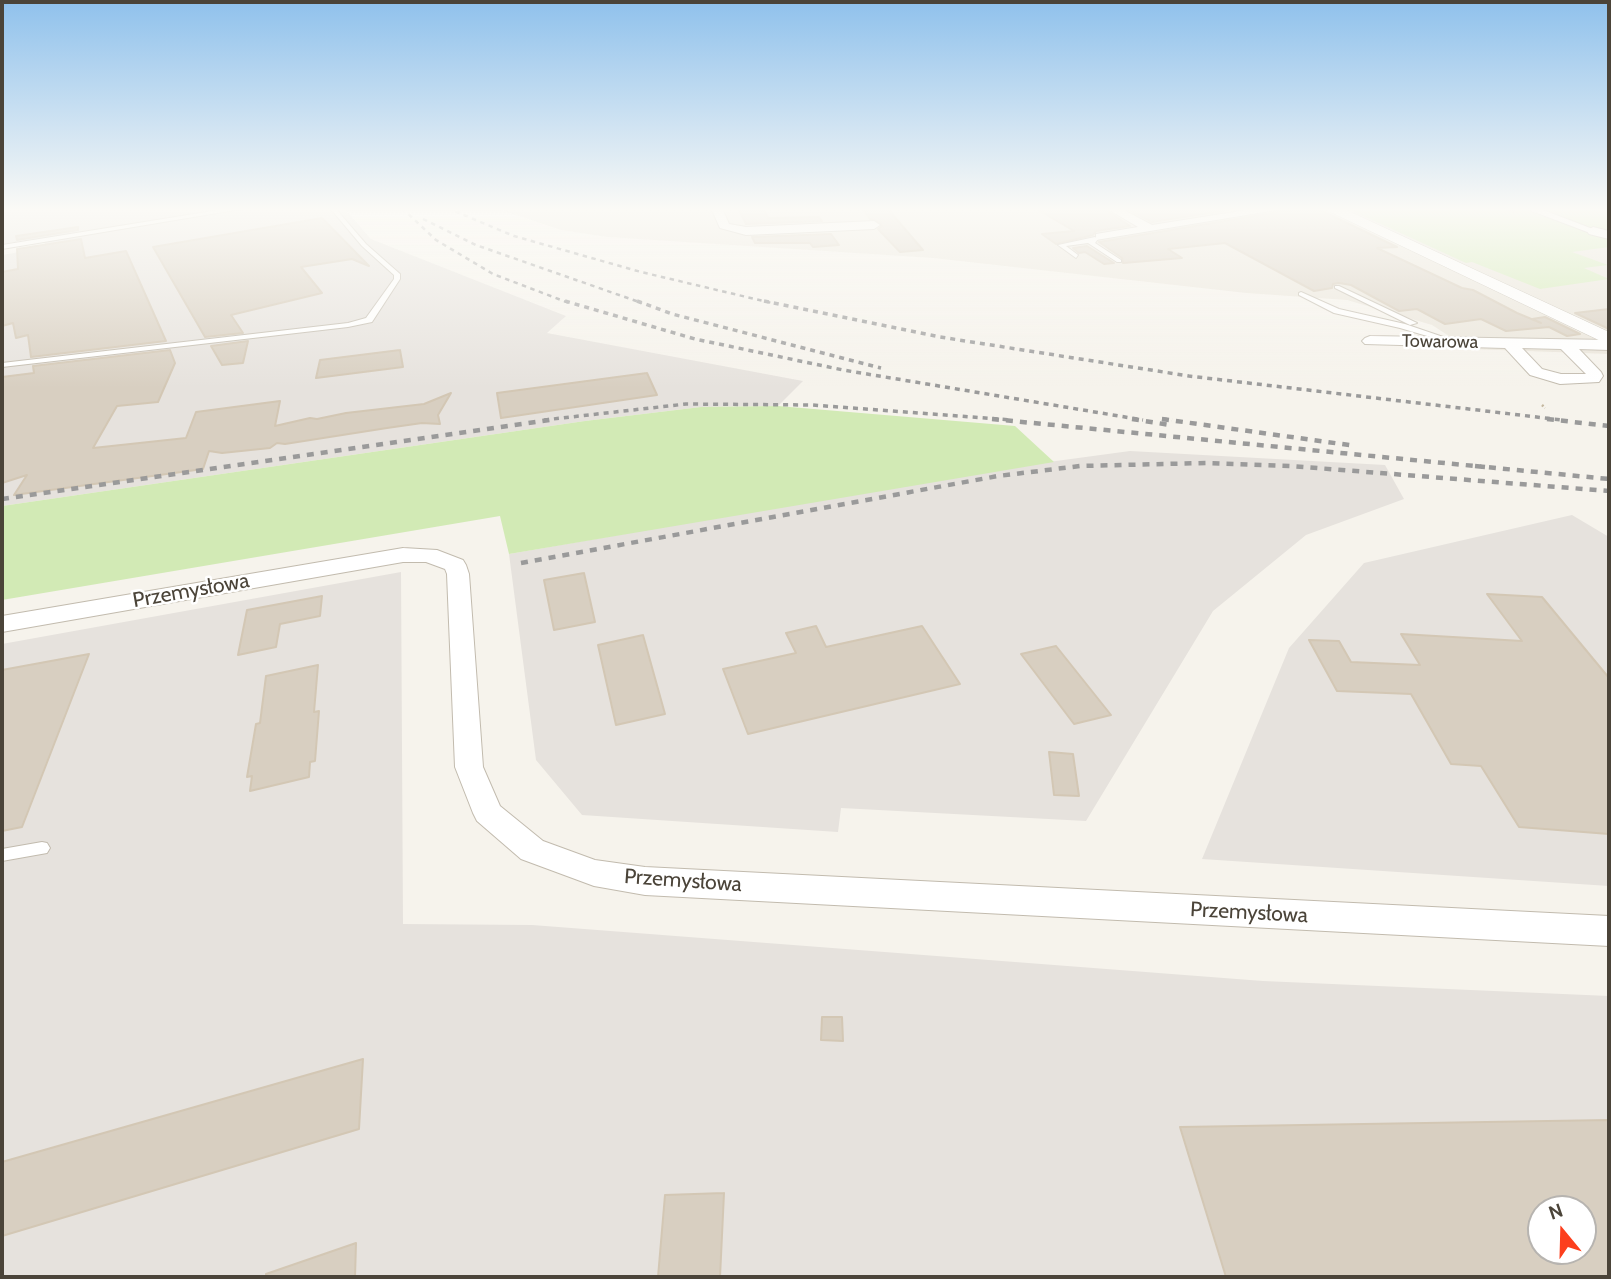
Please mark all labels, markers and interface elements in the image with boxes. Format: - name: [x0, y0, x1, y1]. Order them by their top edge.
- street label: Towarowa: [1402, 331, 1478, 353]
- street label: Przemysłowa: [131, 568, 251, 614]
- street label: Przemysłowa: [623, 864, 743, 898]
- street label: Przemysłowa: [1189, 897, 1309, 929]
- north arrow: [1527, 1195, 1597, 1265]
- text: N: [1546, 1199, 1566, 1225]

